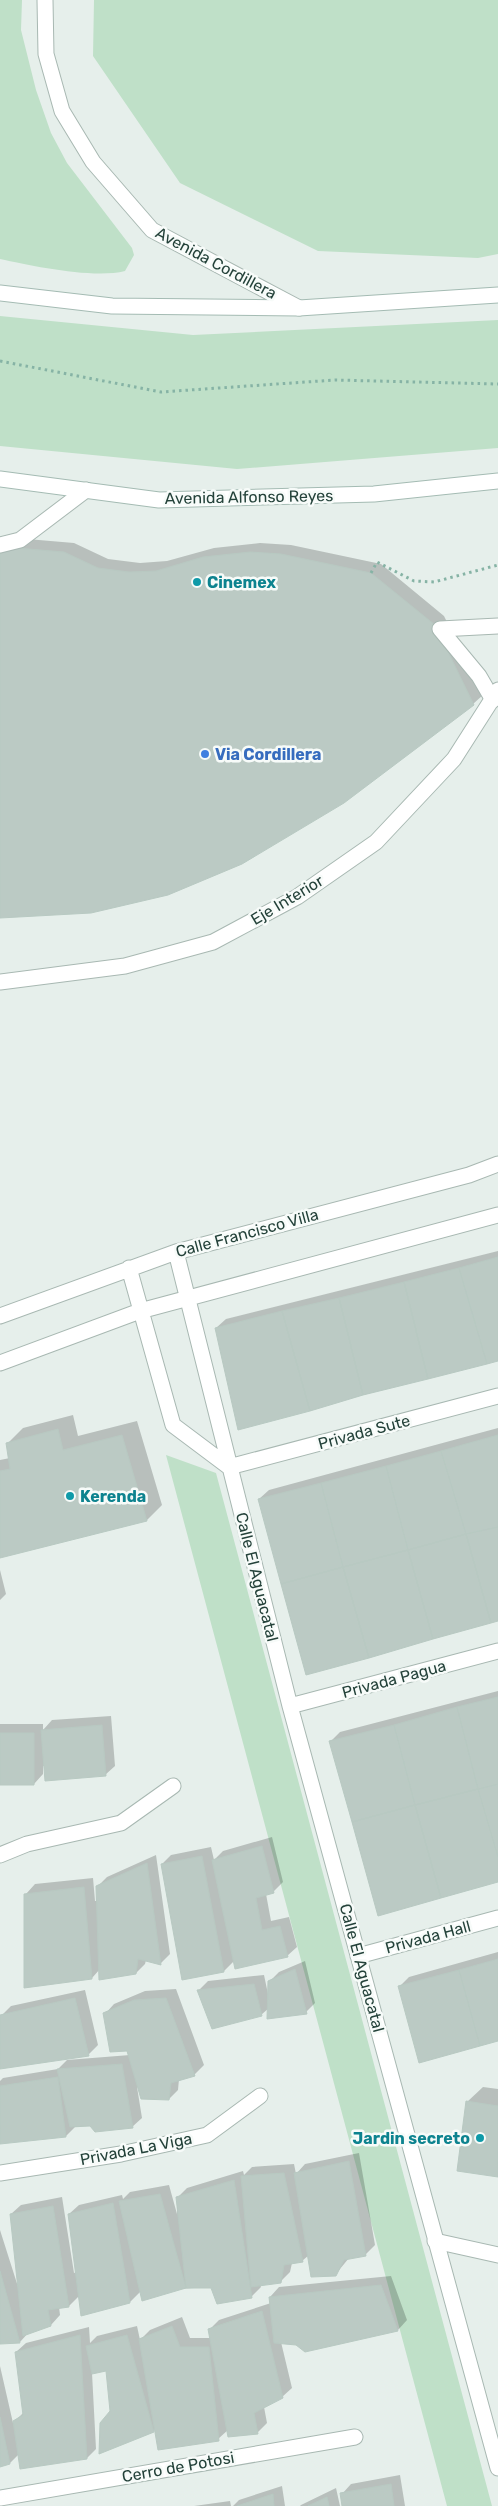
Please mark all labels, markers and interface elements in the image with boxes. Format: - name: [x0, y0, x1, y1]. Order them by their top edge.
- street label: Avenida Cordillera: [152, 223, 280, 303]
- street label: Avenida Alfonso Reyes: [165, 486, 333, 508]
- place label: Cinemex: [207, 573, 276, 592]
- marker: Cinemex: [191, 576, 203, 588]
- place label: Via Cordillera: [215, 745, 321, 764]
- marker: Via Cordillera: [199, 748, 211, 760]
- street label: Eje Interior: [247, 871, 327, 929]
- street label: Calle Francisco Villa: [174, 1205, 320, 1261]
- street label: Privada Sute: [316, 1411, 412, 1453]
- place label: Kerenda: [80, 1487, 146, 1506]
- marker: Kerenda: [64, 1490, 76, 1502]
- street label: Calle El Aguacatal: [232, 1510, 282, 1644]
- street label: Privada Pagua: [340, 1656, 448, 1702]
- street label: Calle El Aguacatal: [336, 1902, 388, 2034]
- street label: Privada Hall: [383, 1916, 473, 1958]
- street label: Privada La Viga: [78, 2129, 194, 2169]
- place label: Jardin secreto: [353, 2129, 470, 2148]
- marker: Jardin secreto: [474, 2132, 486, 2144]
- street label: Cerro de Potosi: [120, 2448, 236, 2486]

